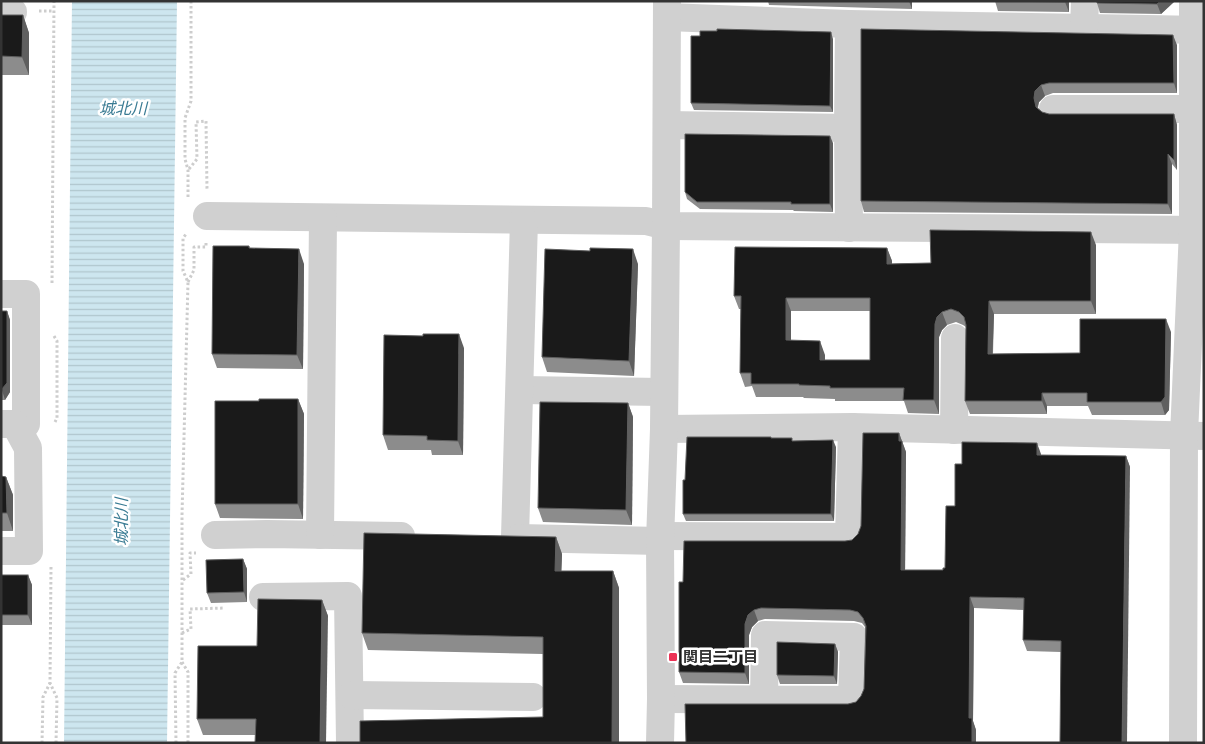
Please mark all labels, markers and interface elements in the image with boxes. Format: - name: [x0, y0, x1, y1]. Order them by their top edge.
- water label: 城北川: [99, 99, 149, 118]
- water label: 城北川: [112, 496, 131, 546]
- place label: 関目二丁目: [683, 648, 758, 666]
- marker: 関目二丁目: [667, 651, 679, 663]

